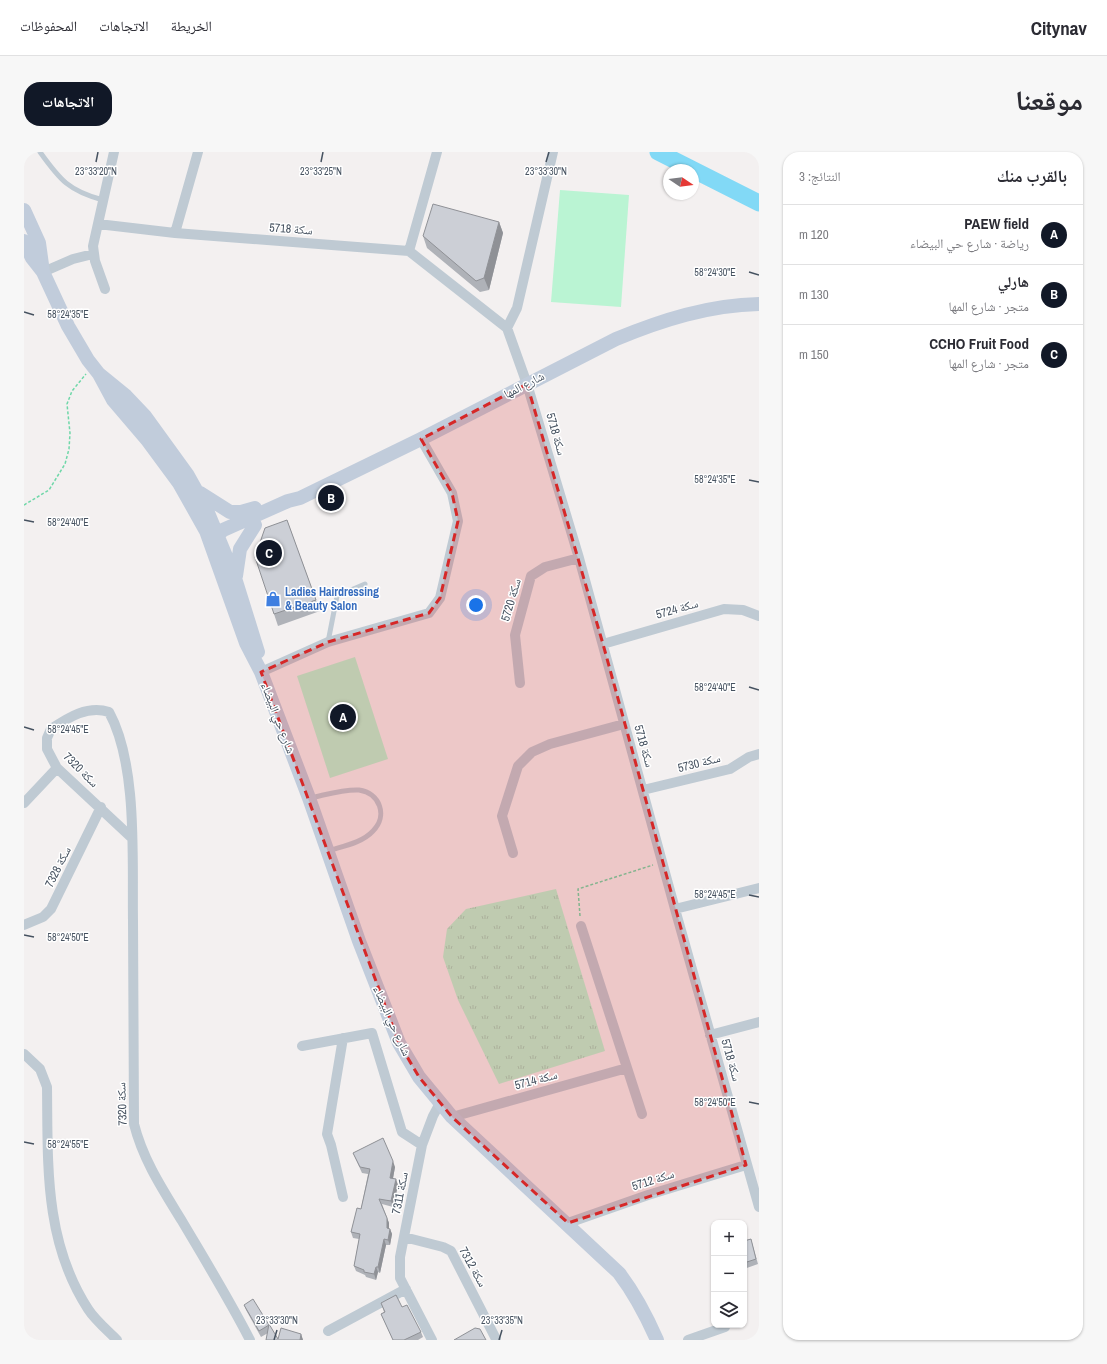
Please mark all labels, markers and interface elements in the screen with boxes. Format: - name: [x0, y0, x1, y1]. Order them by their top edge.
- text: Citynav: [1031, 15, 1087, 41]
- text: المحفوظات: [20, 17, 77, 35]
- text: الاتجاهات: [99, 17, 149, 35]
- text: الخريطة: [171, 17, 212, 35]
- text: موقعنا: [1015, 81, 1083, 119]
- button: الاتجاهات: [24, 82, 112, 126]
- north arrow: [663, 164, 699, 200]
- text: بالقرب منك: [997, 164, 1067, 187]
- text: 23°33'20"N: [75, 165, 117, 178]
- text: 23°33'25"N: [300, 165, 342, 178]
- text: 23°33'30"N: [525, 165, 567, 178]
- text: النتائج: 3: [799, 168, 841, 185]
- text: PAEW field: [964, 213, 1029, 234]
- street label: سكة 5718: [269, 220, 313, 239]
- text: 120 m: [799, 226, 829, 243]
- text: A: [1050, 226, 1058, 243]
- text: رياضة · شارع حي البيضاء: [910, 235, 1029, 252]
- text: 58°24'30"E: [694, 266, 736, 279]
- text: هارلي: [998, 271, 1029, 292]
- text: 130 m: [799, 286, 829, 303]
- text: B: [1050, 286, 1058, 303]
- text: متجر · شارع المها: [948, 298, 1029, 315]
- text: 58°24'35"E: [47, 308, 89, 321]
- text: CCHO Fruit Food: [929, 333, 1029, 354]
- text: 150 m: [799, 346, 829, 363]
- text: C: [1050, 346, 1058, 363]
- text: متجر · شارع المها: [948, 355, 1029, 372]
- street label: شارع المها: [501, 368, 547, 402]
- street label: سكة 5718: [542, 411, 570, 457]
- text: 58°24'35"E: [694, 473, 736, 486]
- pin: B: [318, 483, 344, 513]
- text: 58°24'40"E: [47, 516, 89, 529]
- pin: C: [256, 538, 282, 568]
- street label: سكة 5720: [497, 577, 525, 623]
- place label: Ladies Hairdressing & Beauty Salon: [285, 584, 379, 614]
- shop icon: Ladies Hairdressing & Beauty Salon: [264, 590, 282, 608]
- your location: [466, 595, 486, 615]
- street label: سكة 5724: [654, 595, 700, 623]
- street label: شارع حي البيضاء: [255, 680, 299, 757]
- text: 58°24'40"E: [694, 681, 736, 694]
- pin: A: [330, 702, 356, 732]
- text: 58°24'45"E: [47, 723, 89, 736]
- street label: سكة 5718: [630, 723, 658, 769]
- street label: سكة 7320: [60, 749, 102, 791]
- street label: سكة 5730: [676, 750, 722, 776]
- street label: سكة 7328: [41, 844, 75, 890]
- text: 58°24'45"E: [694, 888, 736, 901]
- text: 58°24'50"E: [47, 931, 89, 944]
- street label: شارع حي البيضاء: [368, 983, 415, 1059]
- street label: سكة 5718: [717, 1037, 745, 1083]
- street label: سكة 5714: [513, 1067, 559, 1093]
- street label: سكة 7320: [113, 1082, 131, 1126]
- text: 58°24'50"E: [694, 1096, 736, 1109]
- text: 58°24'55"E: [47, 1138, 89, 1151]
- street label: سكة 5712: [630, 1166, 676, 1194]
- street label: سكة 7311: [388, 1170, 412, 1216]
- map controls: [711, 1220, 747, 1328]
- button: +: [711, 1220, 747, 1256]
- street label: سكة 7312: [455, 1244, 491, 1290]
- button: −: [711, 1256, 747, 1292]
- button: layers: [711, 1292, 747, 1328]
- text: 23°33'30"N: [256, 1314, 298, 1327]
- text: 23°33'35"N: [481, 1314, 523, 1327]

